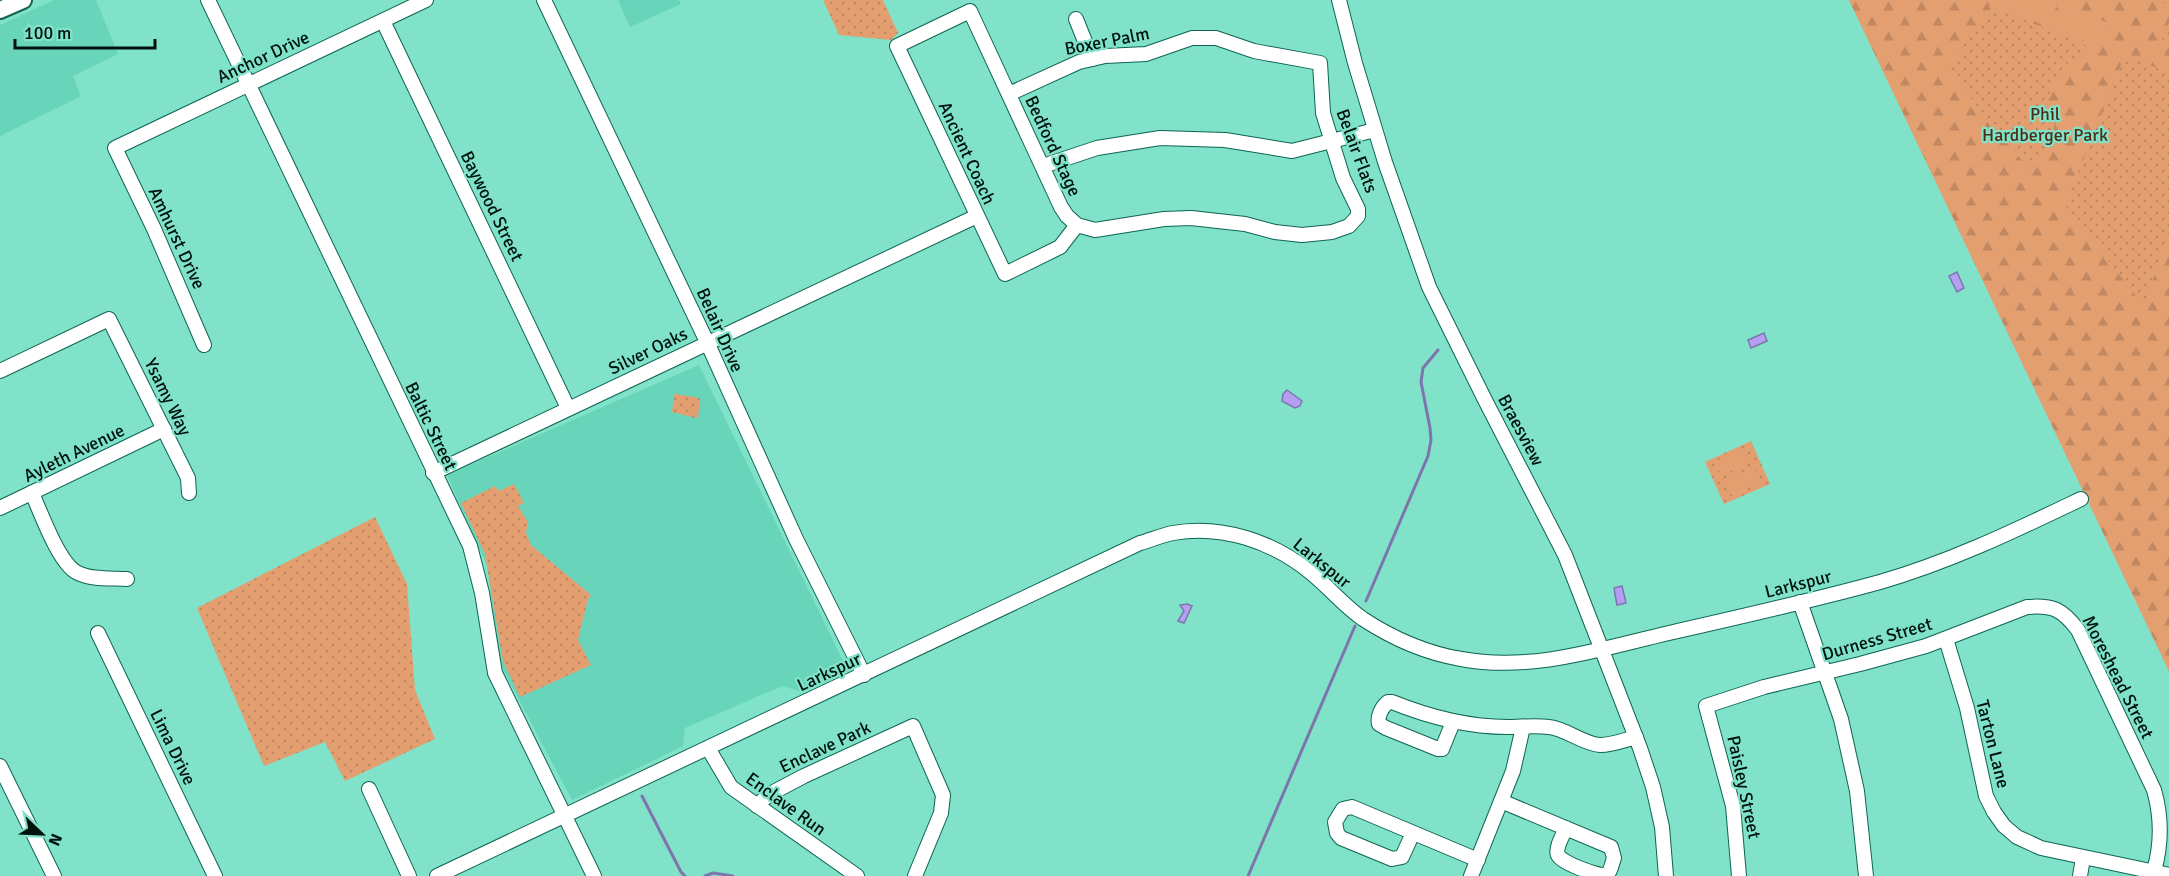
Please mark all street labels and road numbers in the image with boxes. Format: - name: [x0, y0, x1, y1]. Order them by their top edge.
- street label: Boxer Palm: [1063, 22, 1151, 60]
- street label: Anchor Drive: [213, 26, 313, 88]
- street label: Bedford Stage: [1020, 92, 1086, 200]
- street label: Ancient Coach: [934, 98, 1000, 208]
- street label: Belair Flats: [1332, 106, 1382, 196]
- street label: Baywood Street: [456, 147, 528, 265]
- street label: Amhurst Drive: [144, 183, 210, 293]
- street label: Belair Drive: [692, 284, 748, 376]
- street label: Silver Oaks: [605, 322, 691, 380]
- street label: Ysamy Way: [140, 355, 196, 440]
- street label: Baltic Street: [400, 378, 462, 474]
- street label: Braesview: [1493, 391, 1549, 469]
- street label: Ayleth Avenue: [20, 419, 128, 487]
- street label: Larkspur: [1289, 533, 1356, 593]
- street label: Larkspur: [1762, 565, 1834, 603]
- street label: Moreshead Street: [2077, 612, 2159, 742]
- street label: Durness Street: [1819, 613, 1935, 665]
- street label: Larkspur: [794, 648, 865, 696]
- street label: Tarton Lane: [1971, 698, 2015, 790]
- street label: Lima Drive: [145, 705, 201, 789]
- street label: Enclave Park: [776, 716, 874, 778]
- street label: Paisley Street: [1722, 733, 1766, 841]
- street label: Enclave Run: [742, 768, 830, 840]

